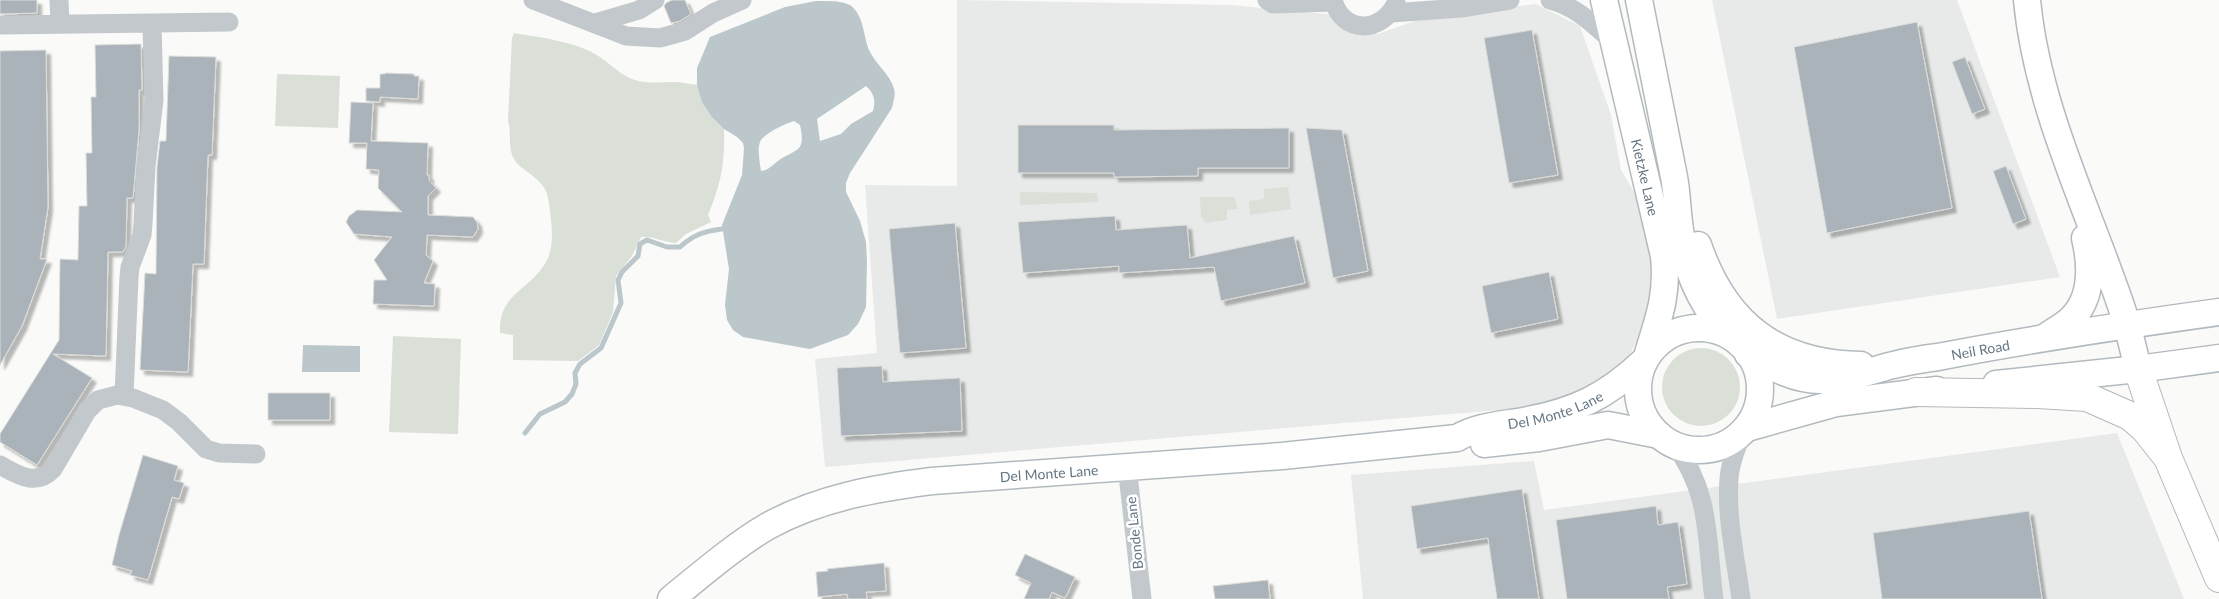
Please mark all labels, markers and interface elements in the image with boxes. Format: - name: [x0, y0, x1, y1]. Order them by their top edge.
- street label: Kietzke Lane: [1628, 137, 1663, 217]
- street label: Neil Road: [1950, 336, 2011, 363]
- street label: Del Monte Lane: [1506, 387, 1606, 432]
- street label: Del Monte Lane: [999, 461, 1099, 485]
- street label: Bonde Lane: [1122, 496, 1146, 570]

